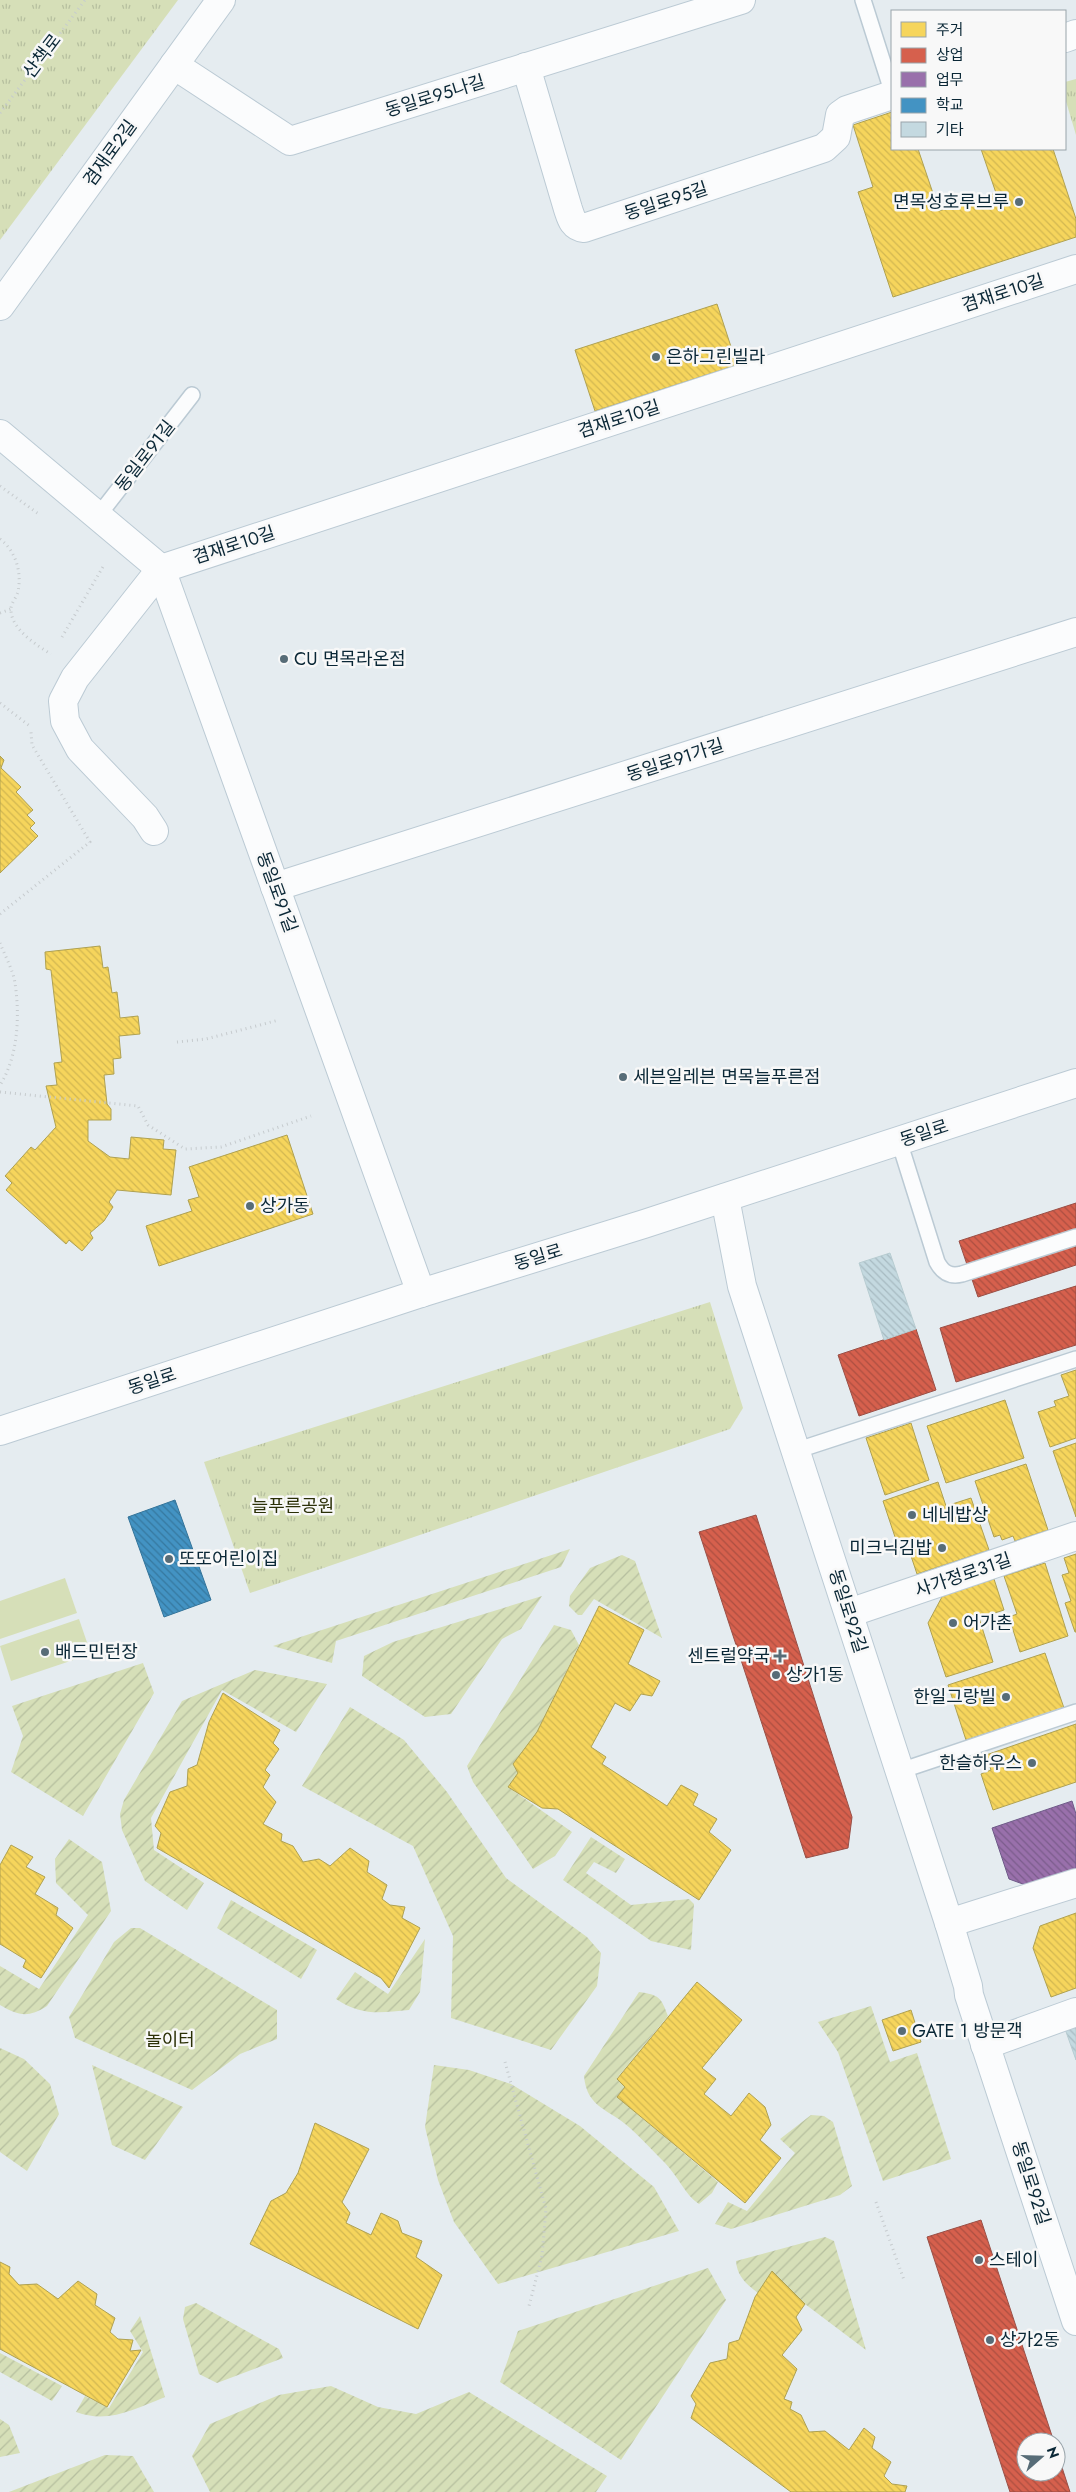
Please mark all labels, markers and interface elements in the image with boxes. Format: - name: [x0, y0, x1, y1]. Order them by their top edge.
- legend: [891, 10, 1066, 150]
- text: 주거: [936, 19, 964, 41]
- street label: 산책로: [17, 28, 67, 84]
- text: 상업: [936, 44, 964, 66]
- street label: 동일로95나길: [382, 68, 488, 124]
- text: 업무: [936, 69, 964, 91]
- text: 학교: [936, 94, 964, 116]
- street label: 겸재로2길: [77, 114, 143, 192]
- text: 기타: [936, 119, 964, 141]
- street label: 동일로95길: [621, 175, 711, 227]
- place label: 면목성호루브루: [893, 189, 1009, 215]
- marker: 면목성호루브루: [1013, 196, 1025, 208]
- street label: 겸재로10길: [958, 267, 1048, 319]
- place label: 은하그린빌라: [666, 344, 766, 370]
- marker: 은하그린빌라: [650, 351, 662, 363]
- street label: 겸재로10길: [574, 393, 664, 445]
- street label: 동일로91길: [109, 415, 181, 497]
- street label: 겸재로10길: [189, 519, 279, 571]
- place label: CU 면목라온점: [294, 646, 406, 672]
- marker: CU 면목라온점: [278, 653, 290, 665]
- street label: 동일로91가길: [623, 732, 727, 788]
- street label: 동일로91길: [250, 848, 304, 936]
- place label: 세븐일레븐 면목늘푸른점: [633, 1064, 821, 1090]
- marker: 세븐일레븐 면목늘푸른점: [617, 1071, 629, 1083]
- street label: 동일로: [896, 1113, 952, 1153]
- place label: 상가동: [260, 1193, 310, 1219]
- marker: 상가동: [244, 1200, 256, 1212]
- street label: 동일로: [510, 1237, 566, 1277]
- street label: 동일로: [124, 1361, 180, 1401]
- park label: 늘푸른공원: [252, 1493, 334, 1519]
- place label: 네네밥상: [922, 1502, 988, 1528]
- marker: 네네밥상: [906, 1509, 918, 1521]
- place label: 미크닉김밥: [849, 1535, 932, 1561]
- marker: 미크닉김밥: [936, 1542, 948, 1554]
- place label: 또또어린이집: [179, 1546, 278, 1572]
- street label: 사가정로31길: [911, 1546, 1015, 1604]
- marker: 또또어린이집: [163, 1553, 175, 1565]
- street label: 동일로92길: [822, 1566, 874, 1656]
- place label: 어가촌: [963, 1610, 1013, 1636]
- marker: 어가촌: [947, 1617, 959, 1629]
- place label: 배드민턴장: [55, 1639, 138, 1665]
- place label: 센트럴약국: [687, 1643, 770, 1669]
- marker: 배드민턴장: [39, 1646, 51, 1658]
- marker: 센트럴약국: [774, 1650, 786, 1662]
- place label: 상가1동: [786, 1662, 844, 1688]
- marker: 상가1동: [770, 1669, 782, 1681]
- place label: 한일그랑빌: [913, 1684, 996, 1710]
- marker: 한일그랑빌: [1000, 1691, 1012, 1703]
- place label: 한슬하우스: [939, 1750, 1022, 1776]
- marker: 한슬하우스: [1026, 1757, 1038, 1769]
- place label: GATE 1 방문객: [912, 2018, 1023, 2044]
- marker: GATE 1 방문객: [896, 2025, 908, 2037]
- park label: 놀이터: [145, 2027, 195, 2053]
- street label: 동일로92길: [1005, 2138, 1057, 2228]
- place label: 스테이: [989, 2247, 1039, 2273]
- marker: 스테이: [973, 2254, 985, 2266]
- place label: 상가2동: [1000, 2327, 1060, 2353]
- marker: 상가2동: [984, 2334, 996, 2346]
- north arrow: [1016, 2432, 1066, 2482]
- text: N: [1042, 2444, 1065, 2461]

